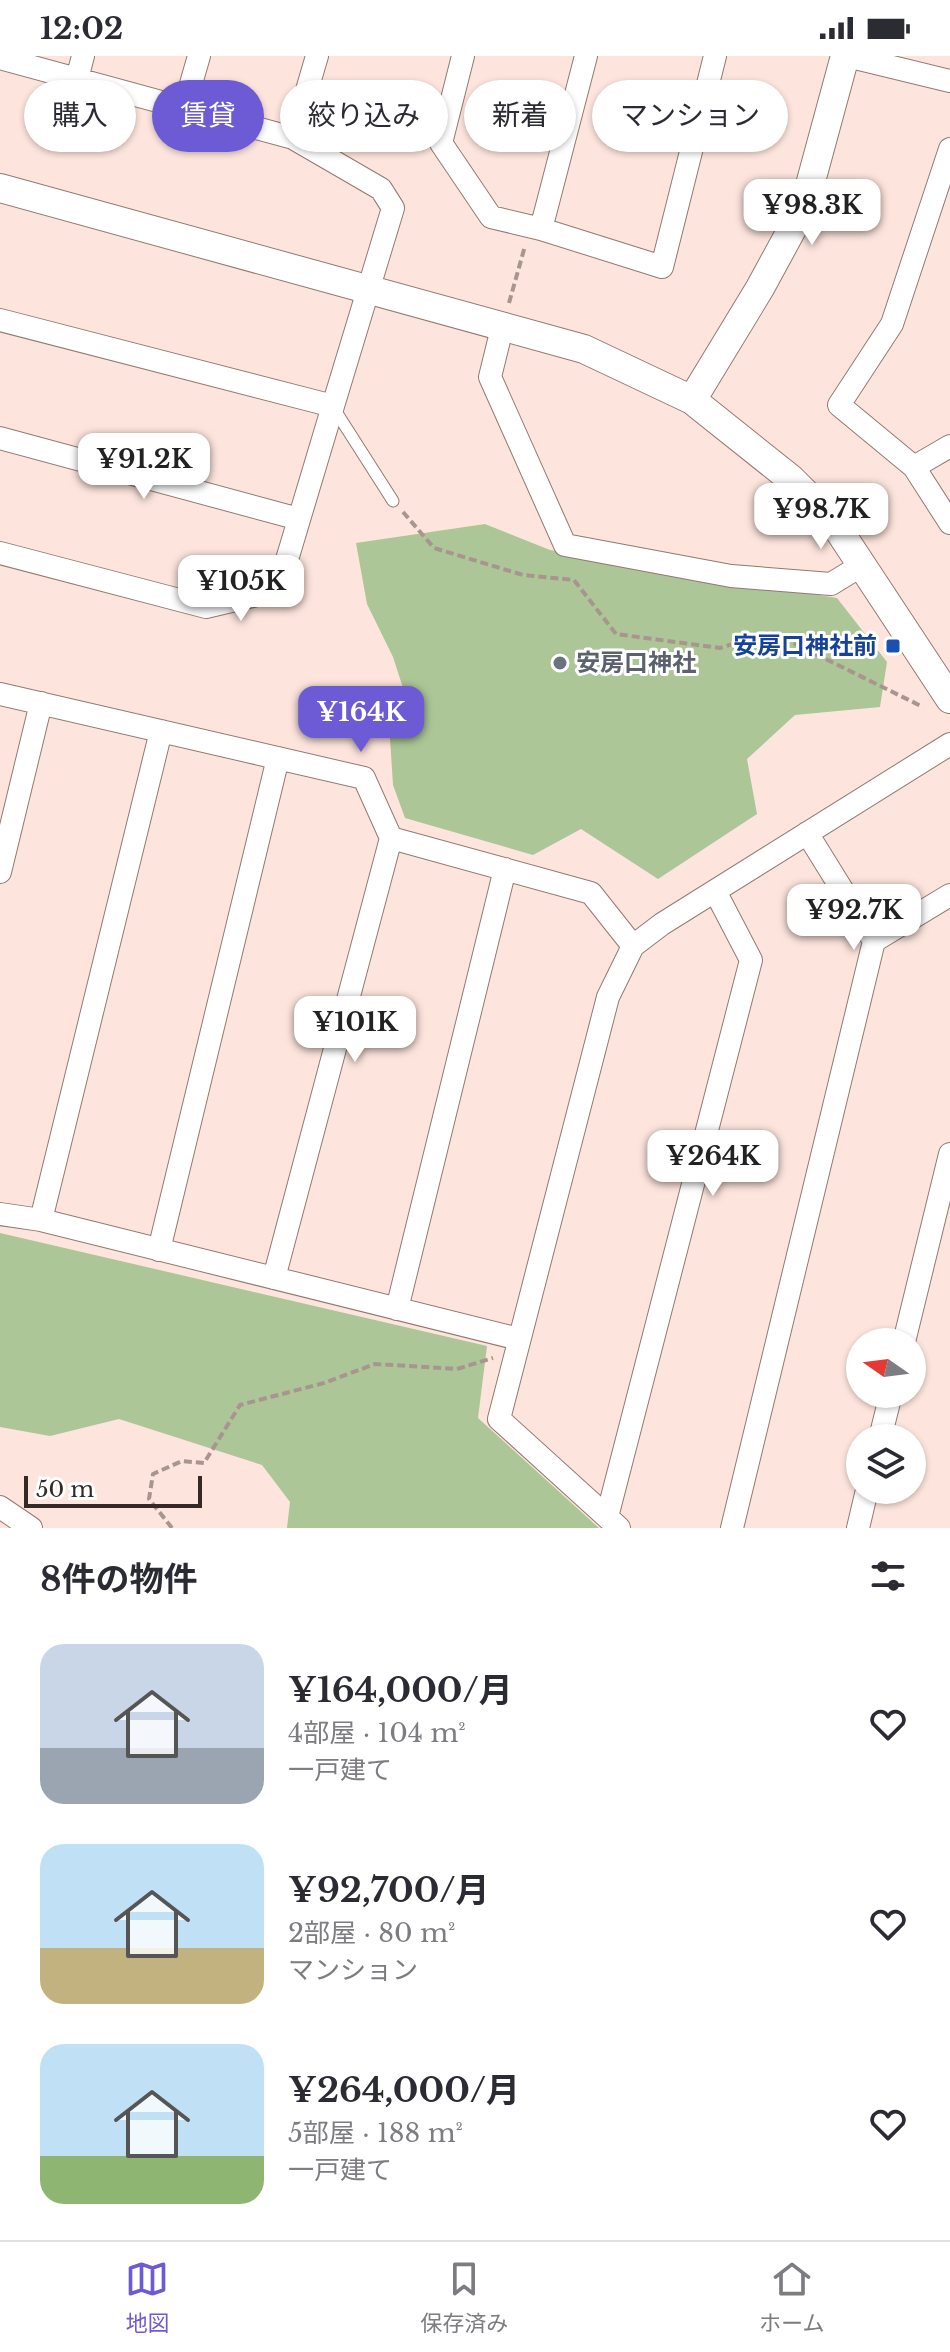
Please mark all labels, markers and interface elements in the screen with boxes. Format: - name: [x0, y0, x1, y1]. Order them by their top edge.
- text: 12:02: [40, 10, 123, 47]
- chip: 購入: [24, 80, 136, 152]
- chip: 賃貸: [152, 80, 264, 152]
- chip: 絞り込み: [280, 80, 448, 152]
- chip: 新着: [464, 80, 576, 152]
- chip: マンション: [592, 80, 788, 152]
- pin: ¥98.3K: [747, 179, 877, 247]
- text: ¥98.3K: [762, 189, 862, 221]
- pin: ¥91.2K: [79, 433, 209, 501]
- text: ¥91.2K: [96, 443, 192, 475]
- pin: ¥98.7K: [756, 483, 886, 551]
- text: ¥98.7K: [772, 493, 870, 525]
- pin: ¥105K: [185, 555, 297, 623]
- text: ¥105K: [196, 565, 286, 597]
- place label: 安房口神社前: [733, 631, 877, 660]
- marker: 安房口神社前: [884, 637, 902, 655]
- place label: 安房口神社: [576, 648, 696, 677]
- marker: 安房口神社: [551, 654, 569, 672]
- pin: ¥164K: [305, 686, 417, 754]
- text: ¥164K: [316, 696, 406, 728]
- pin: ¥92.7K: [789, 884, 919, 952]
- text: ¥92.7K: [805, 894, 903, 926]
- pin: ¥101K: [299, 996, 411, 1064]
- text: ¥101K: [312, 1006, 398, 1038]
- pin: ¥264K: [657, 1130, 769, 1198]
- text: ¥264K: [665, 1140, 761, 1172]
- north arrow: [846, 1328, 926, 1408]
- map controls: [846, 1328, 926, 1504]
- button: layers: [846, 1424, 926, 1504]
- scale bar: [24, 1472, 202, 1508]
- text: 50 m: [36, 1476, 94, 1503]
- icon: filters: [866, 1554, 910, 1598]
- text: 8件の物件: [40, 1558, 198, 1600]
- text: ¥164,000/月: [288, 1669, 513, 1711]
- icon: home: [104, 1676, 200, 1772]
- icon: heart: [866, 1702, 910, 1746]
- text: 4部屋 · 104 m²: [288, 1717, 466, 1749]
- text: 一戸建て: [288, 1754, 392, 1786]
- text: ¥92,700/月: [288, 1869, 490, 1911]
- icon: home: [104, 1876, 200, 1972]
- icon: heart: [866, 1902, 910, 1946]
- text: 2部屋 · 80 m²: [288, 1917, 455, 1949]
- text: マンション: [288, 1954, 418, 1986]
- text: ¥264,000/月: [288, 2069, 520, 2111]
- icon: home: [104, 2076, 200, 2172]
- icon: heart: [866, 2102, 910, 2146]
- text: 5部屋 · 188 m²: [288, 2117, 463, 2149]
- text: 一戸建て: [288, 2154, 392, 2186]
- tab: 地図: [125, 2257, 169, 2337]
- tab: 保存済み: [420, 2257, 508, 2337]
- tab: ホーム: [759, 2257, 825, 2337]

